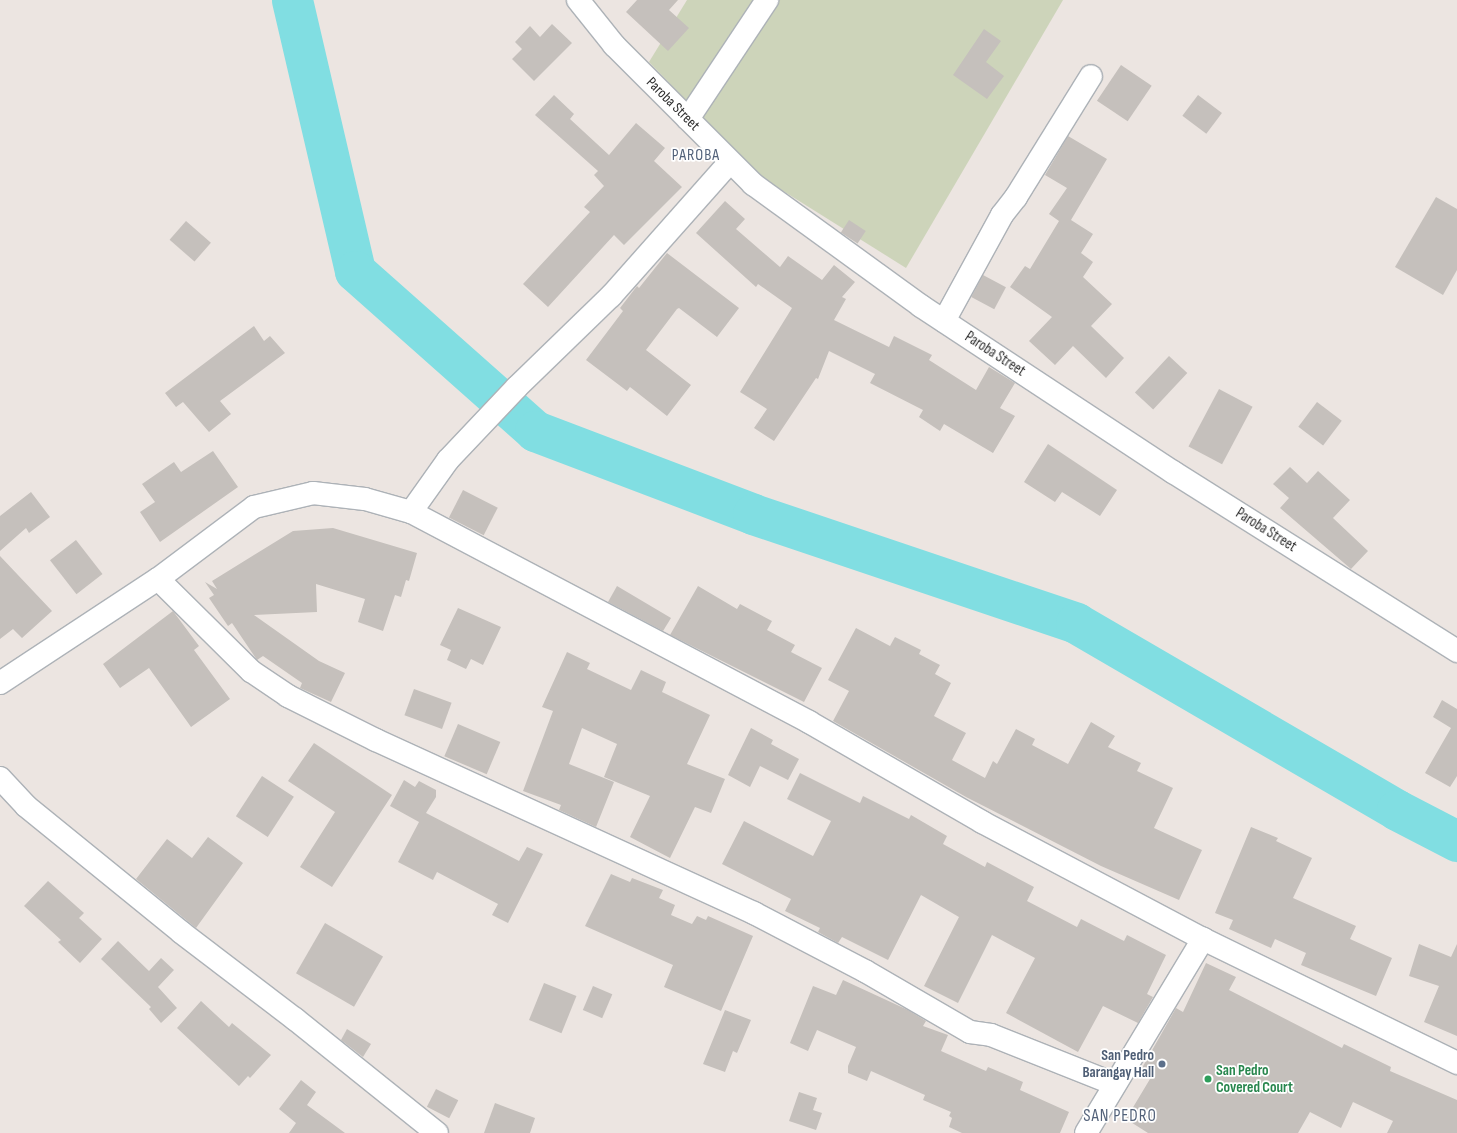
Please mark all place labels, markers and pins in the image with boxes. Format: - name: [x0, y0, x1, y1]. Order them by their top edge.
- place label: San Pedro Barangay Hall: [1082, 1046, 1154, 1081]
- marker: San Pedro Barangay Hall: [1157, 1059, 1167, 1069]
- place label: San Pedro Covered Court: [1216, 1061, 1293, 1096]
- marker: San Pedro Covered Court: [1203, 1074, 1213, 1084]

